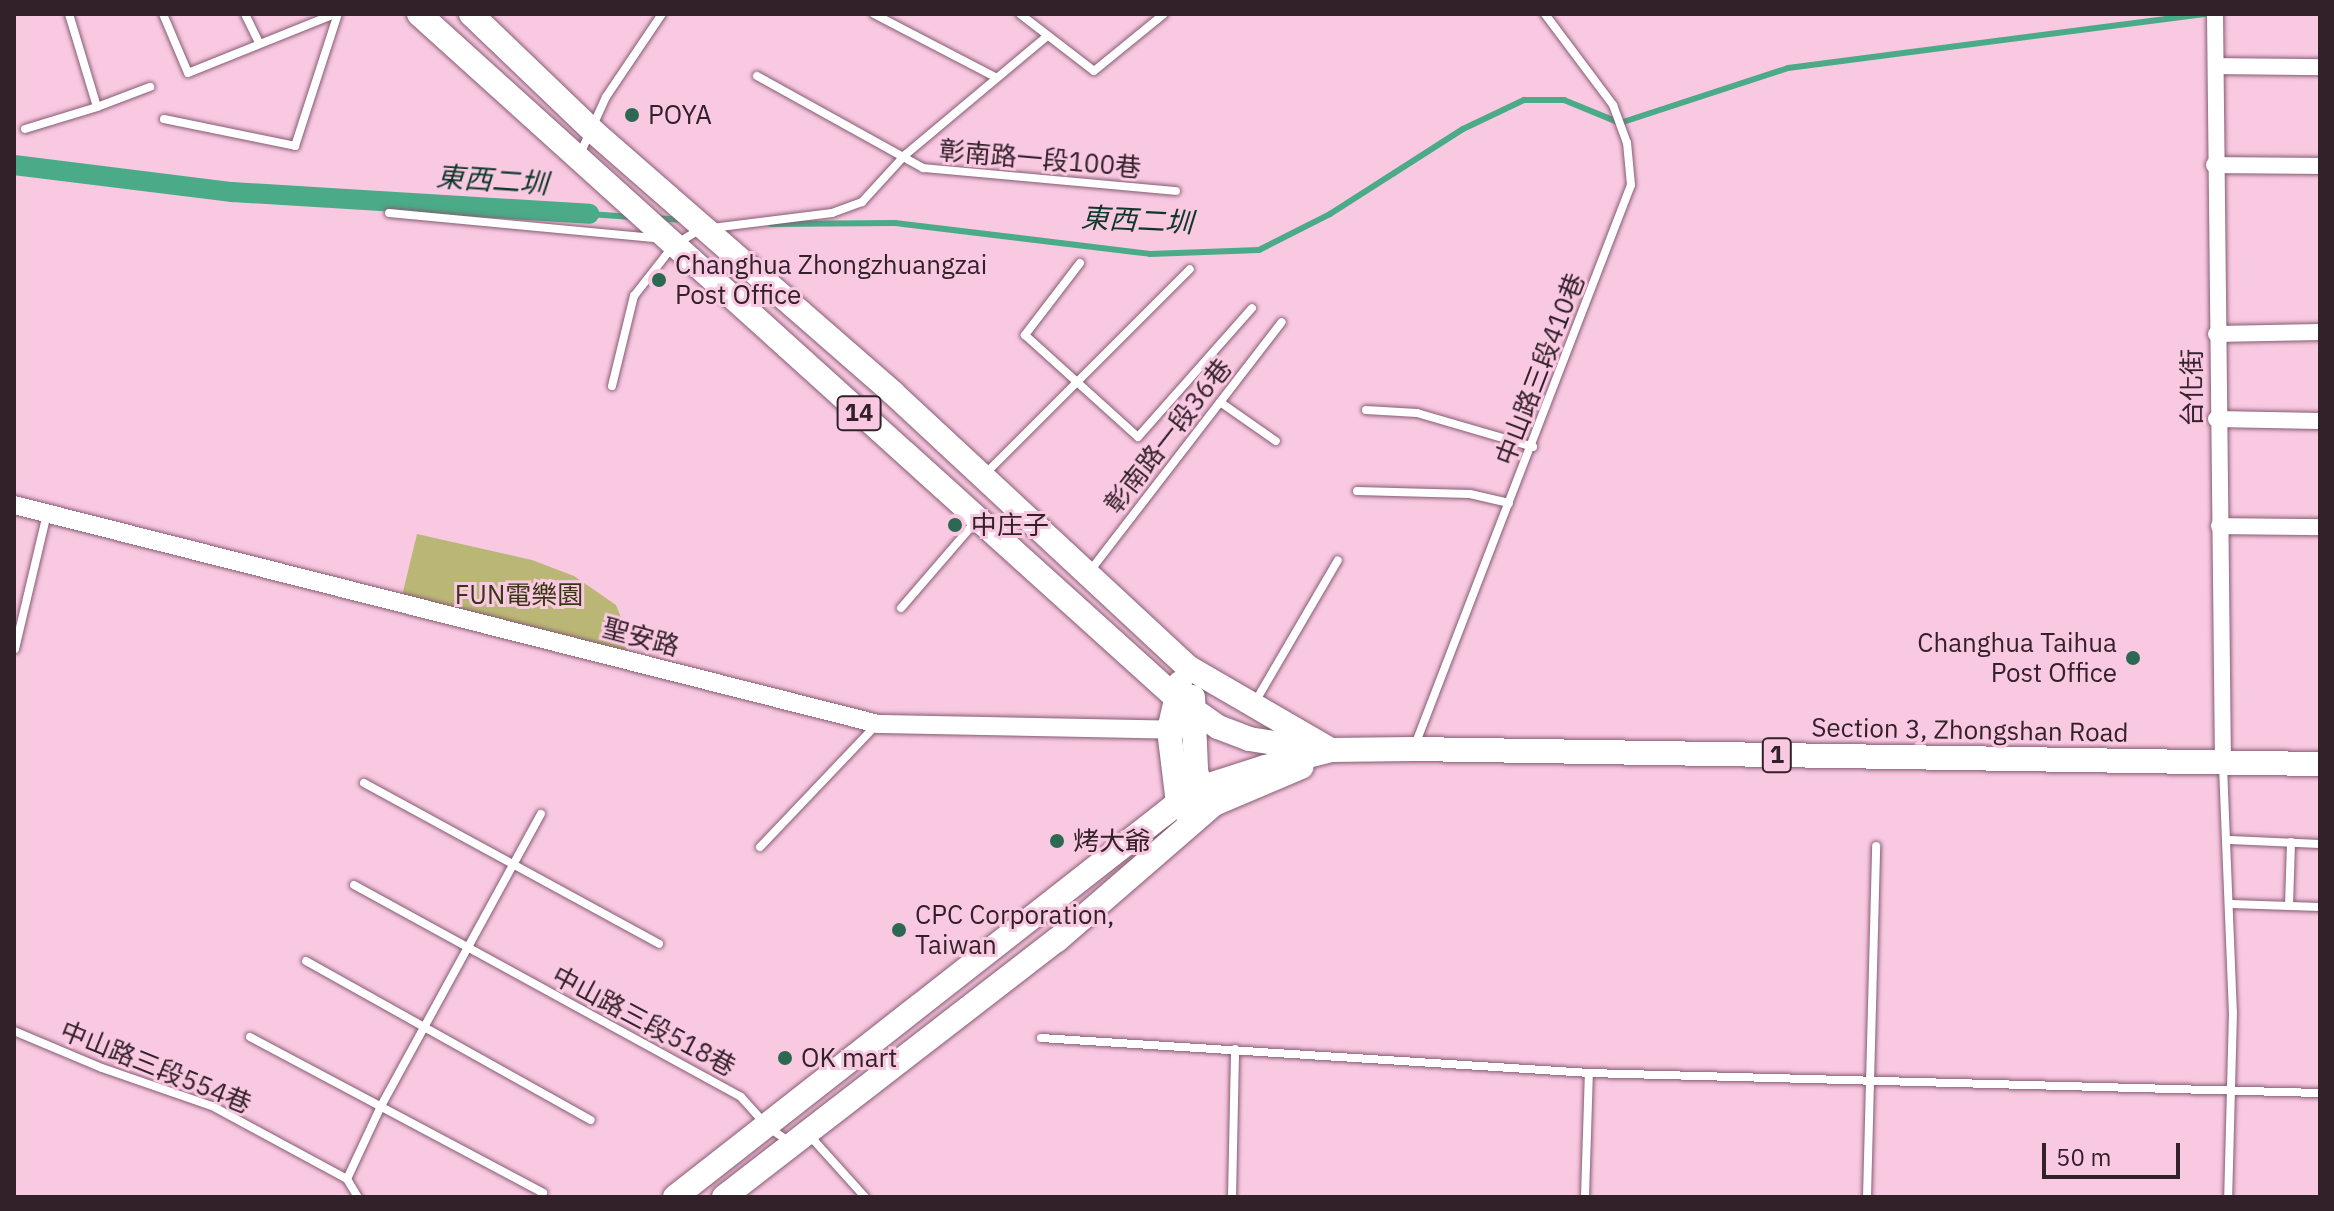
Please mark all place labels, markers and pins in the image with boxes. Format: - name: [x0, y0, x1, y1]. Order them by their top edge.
- place label: POYA: [648, 99, 712, 131]
- marker: POYA: [623, 106, 641, 124]
- place label: Changhua Zhongzhuangzai Post Office: [675, 249, 987, 310]
- marker: Changhua Zhongzhuangzai Post Office: [650, 271, 668, 289]
- place label: 中庄子: [971, 509, 1049, 541]
- marker: 中庄子: [946, 516, 964, 534]
- place label: Changhua Taihua Post Office: [1917, 627, 2117, 688]
- marker: Changhua Taihua Post Office: [2124, 649, 2142, 667]
- place label: 烤大爺: [1073, 825, 1151, 857]
- marker: 烤大爺: [1048, 832, 1066, 850]
- place label: CPC Corporation, Taiwan: [915, 899, 1114, 960]
- marker: CPC Corporation, Taiwan: [890, 921, 908, 939]
- place label: OK mart: [801, 1042, 897, 1074]
- marker: OK mart: [776, 1049, 794, 1067]

